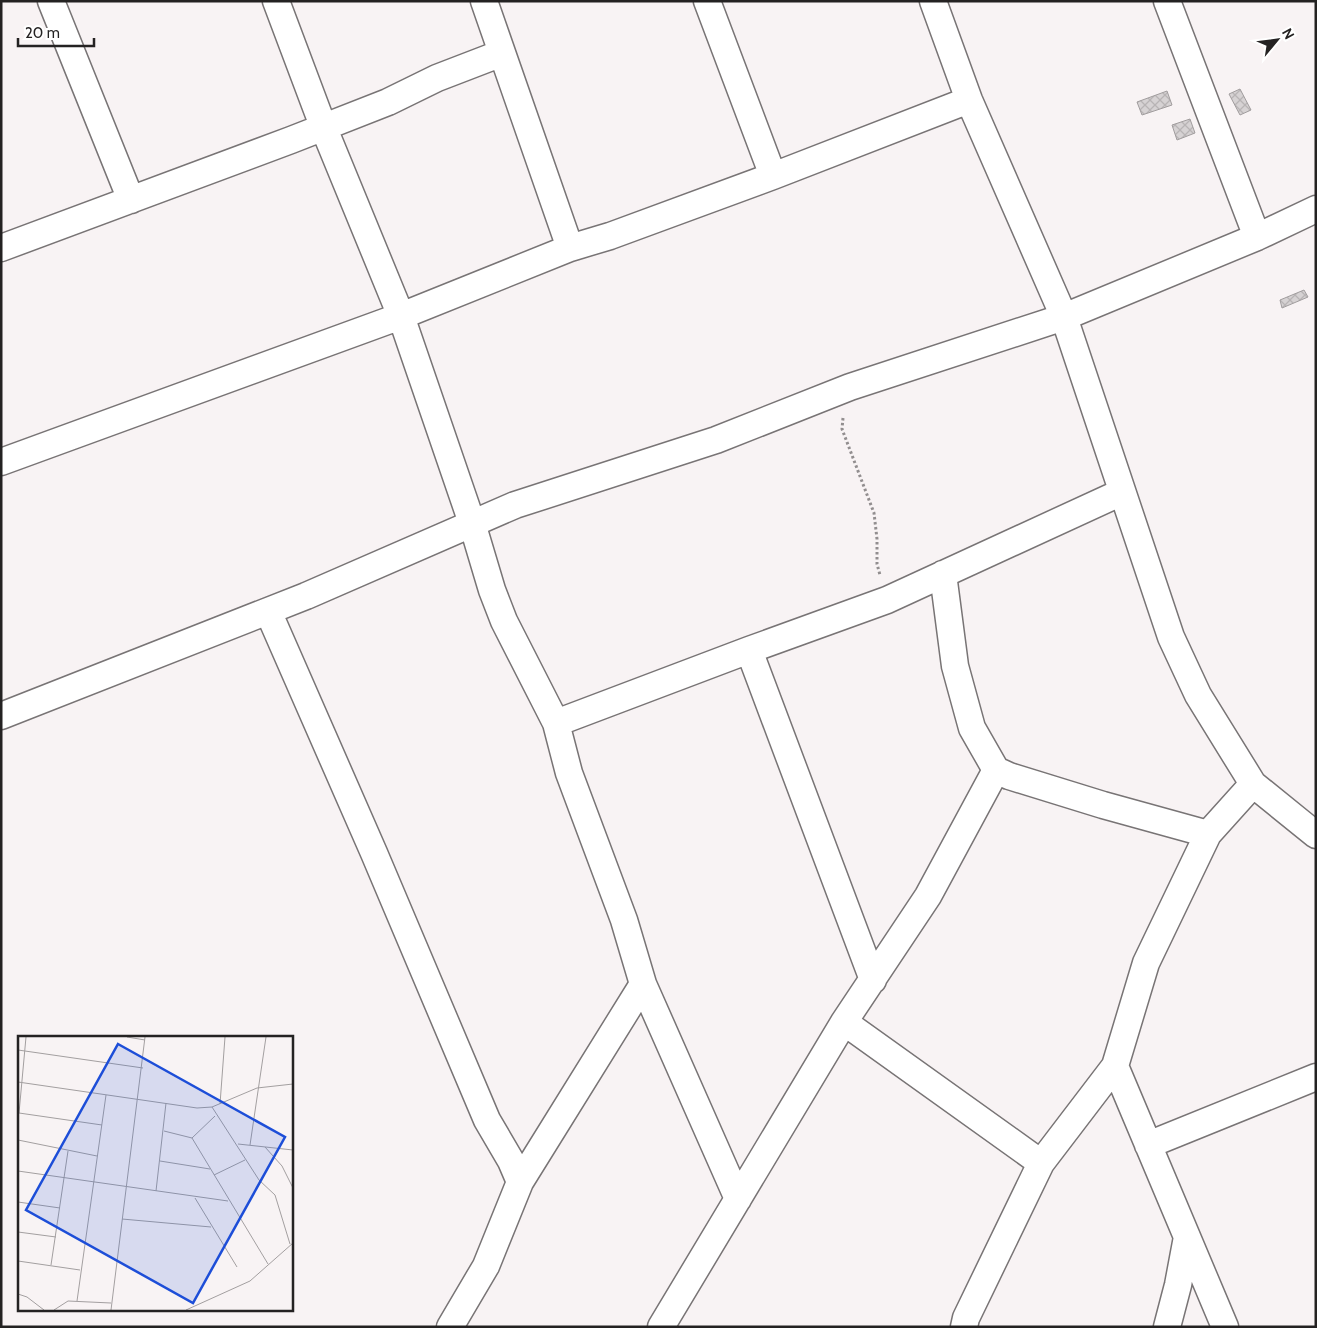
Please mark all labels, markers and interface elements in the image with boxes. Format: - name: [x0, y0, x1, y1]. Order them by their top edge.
- scale bar: [18, 15, 94, 47]
- north arrow: [1252, 15, 1302, 65]
- text: 20 m: [25, 24, 60, 42]
- text: N: [1278, 25, 1299, 42]
- inset map: [18, 1036, 292, 1310]

